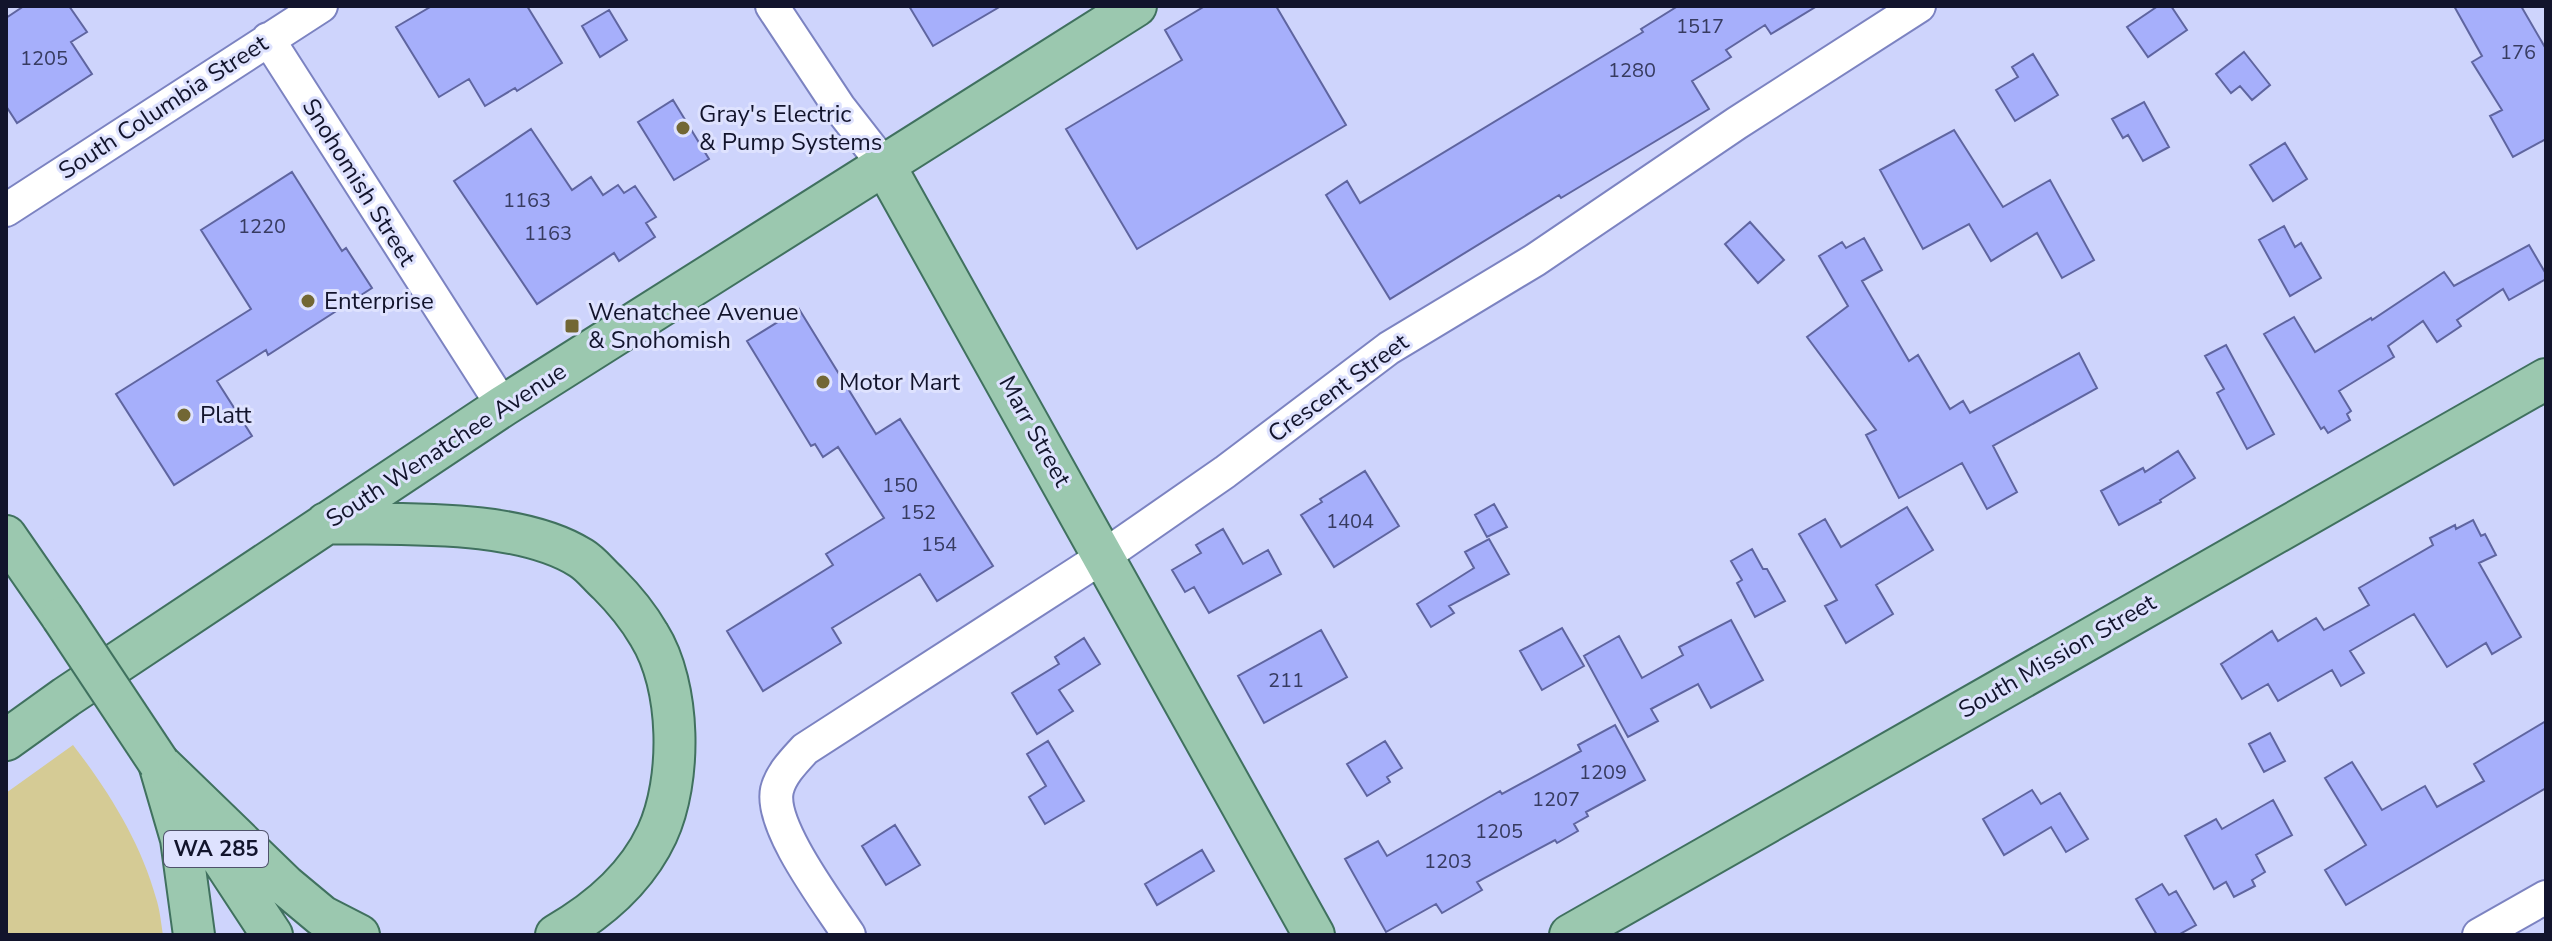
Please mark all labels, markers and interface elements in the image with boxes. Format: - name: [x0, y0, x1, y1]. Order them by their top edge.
- house number: 1517: [1676, 13, 1724, 40]
- street label: South Columbia Street: [52, 27, 274, 187]
- house number: 176: [2500, 39, 2536, 66]
- house number: 1205: [20, 45, 68, 72]
- house number: 1280: [1608, 57, 1656, 84]
- street label: Snohomish Street: [295, 92, 424, 272]
- place label: Gray's Electric & Pump Systems: [699, 98, 882, 158]
- marker: Gray's Electric & Pump Systems: [674, 119, 692, 137]
- house number: 1163: [503, 187, 551, 214]
- house number: 1220: [238, 213, 286, 240]
- house number: 1163: [524, 220, 572, 247]
- place label: Enterprise: [324, 285, 434, 317]
- marker: Enterprise: [299, 292, 317, 310]
- place label: Wenatchee Avenue & Snohomish: [588, 296, 799, 356]
- marker: Wenatchee Avenue & Snohomish: [563, 317, 581, 335]
- street label: Crescent Street: [1261, 326, 1415, 450]
- street label: South Wenatchee Avenue: [320, 355, 572, 535]
- place label: Motor Mart: [839, 366, 961, 398]
- street label: Marr Street: [991, 370, 1079, 493]
- marker: Motor Mart: [814, 373, 832, 391]
- place label: Platt: [200, 399, 252, 431]
- marker: Platt: [175, 406, 193, 424]
- house number: 150: [882, 472, 918, 499]
- house number: 152: [900, 499, 936, 526]
- house number: 1404: [1326, 508, 1374, 535]
- house number: 154: [921, 531, 957, 558]
- street label: South Mission Street: [1952, 586, 2162, 726]
- house number: 211: [1268, 667, 1304, 694]
- house number: 1209: [1579, 759, 1627, 786]
- house number: 1207: [1532, 786, 1580, 813]
- house number: 1205: [1475, 818, 1523, 845]
- road number: WA 285: [164, 831, 268, 867]
- house number: 1203: [1424, 848, 1472, 875]

